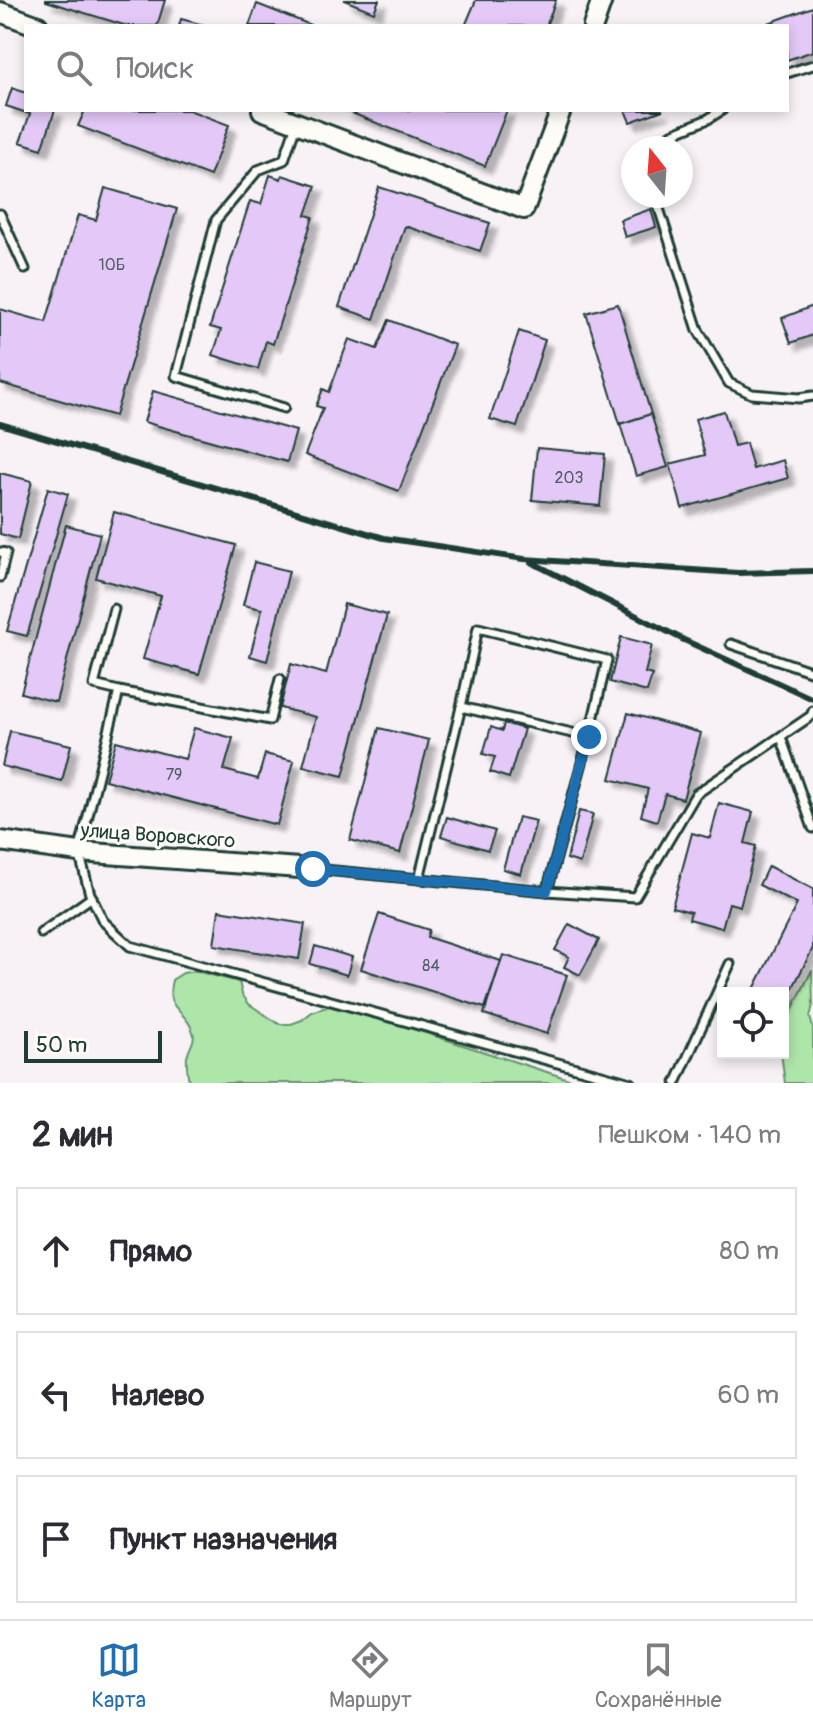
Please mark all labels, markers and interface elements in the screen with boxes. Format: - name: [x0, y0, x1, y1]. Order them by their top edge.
- search box: [24, 24, 789, 112]
- icon: search: [52, 46, 96, 90]
- text: Поиск: [116, 50, 194, 87]
- north arrow: [621, 136, 693, 208]
- house number: 10Б: [99, 255, 125, 275]
- house number: 203: [555, 468, 583, 488]
- route end: [571, 719, 607, 755]
- house number: 79: [166, 765, 182, 785]
- street label: улица Воровского: [79, 818, 236, 853]
- route start: [295, 851, 331, 887]
- house number: 84: [422, 956, 440, 976]
- map controls: [717, 987, 789, 1059]
- button: locate: [717, 987, 789, 1059]
- scale bar: [24, 1027, 162, 1063]
- text: 50 m: [36, 1031, 87, 1059]
- text: 2 мин: [32, 1114, 113, 1157]
- text: Пешком · 140 m: [598, 1119, 781, 1151]
- icon: ahead: [34, 1229, 78, 1273]
- text: Прямо: [110, 1233, 192, 1270]
- text: 80 m: [719, 1235, 779, 1267]
- icon: left: [34, 1373, 78, 1417]
- text: Налево: [110, 1377, 204, 1414]
- text: 60 m: [717, 1379, 779, 1411]
- icon: arrive: [34, 1517, 78, 1561]
- text: Пункт назначения: [110, 1521, 337, 1558]
- tab: Карта: [91, 1638, 146, 1714]
- tab: Маршрут: [329, 1638, 412, 1714]
- tab: Сохранённые: [595, 1638, 722, 1714]

